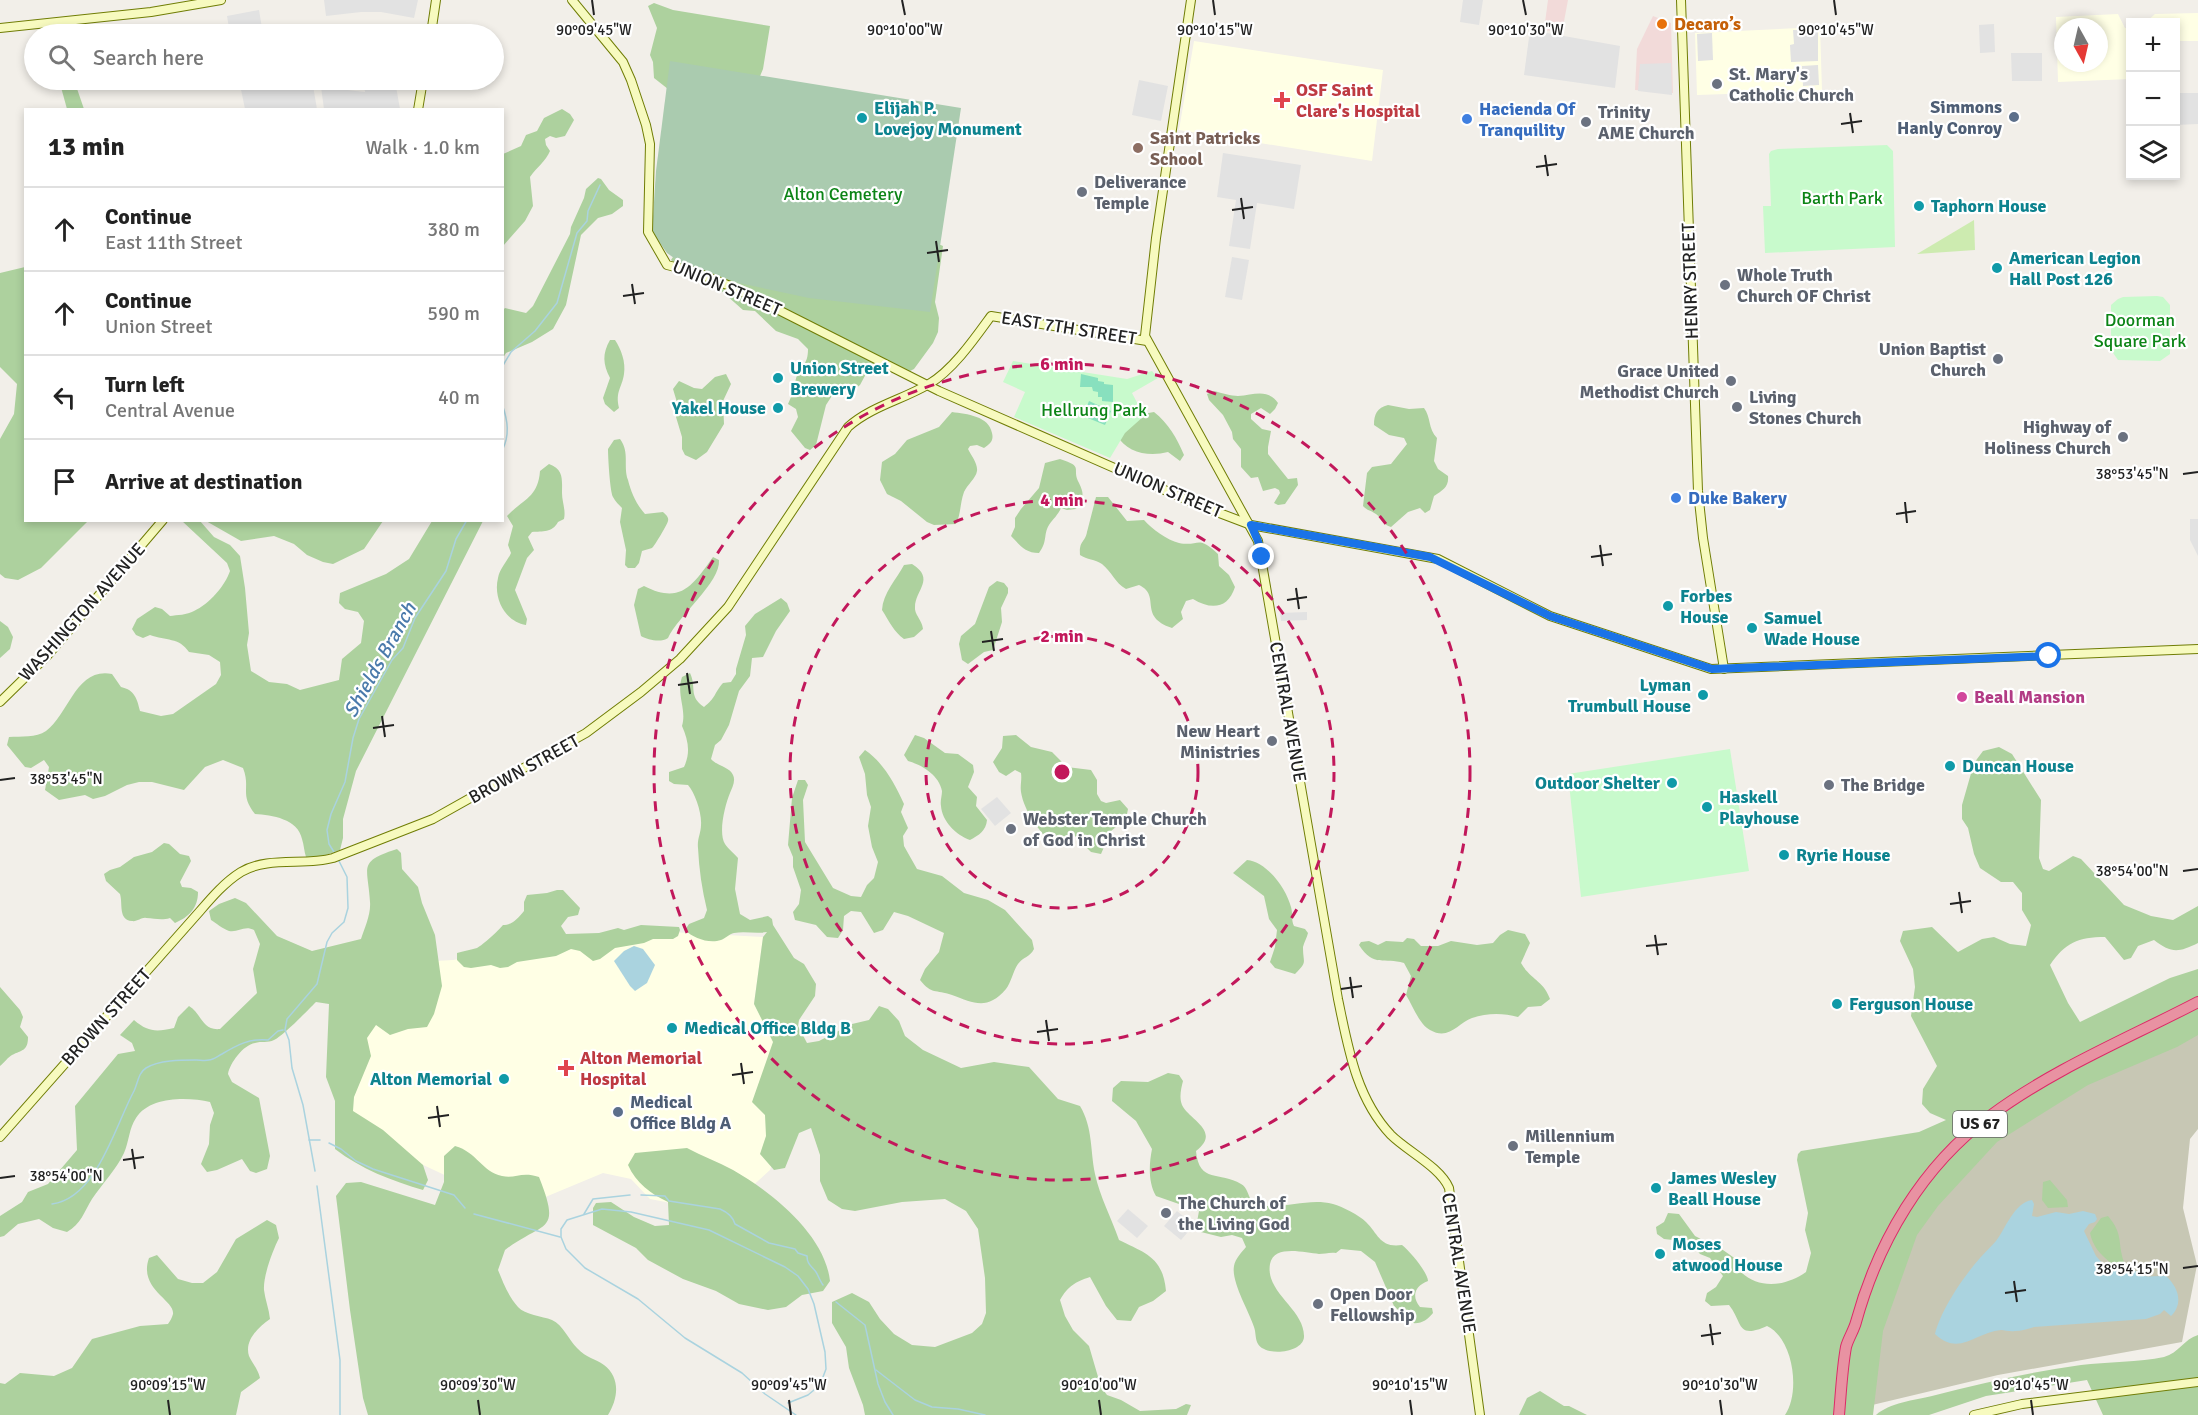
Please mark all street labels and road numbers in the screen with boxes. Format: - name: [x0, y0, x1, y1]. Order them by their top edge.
- street label: HENRY STREET: [1677, 222, 1703, 340]
- street label: UNION STREET: [669, 255, 785, 321]
- street label: EAST 7TH STREET: [1000, 306, 1138, 350]
- street label: UNION STREET: [1110, 457, 1226, 523]
- street label: WASHINGTON AVENUE: [14, 538, 150, 686]
- street label: CENTRAL AVENUE: [1265, 640, 1311, 784]
- street label: BROWN STREET: [465, 729, 583, 808]
- street label: BROWN STREET: [57, 964, 155, 1070]
- road number: US 67: [1953, 1111, 2007, 1137]
- street label: CENTRAL AVENUE: [1437, 1191, 1481, 1335]

